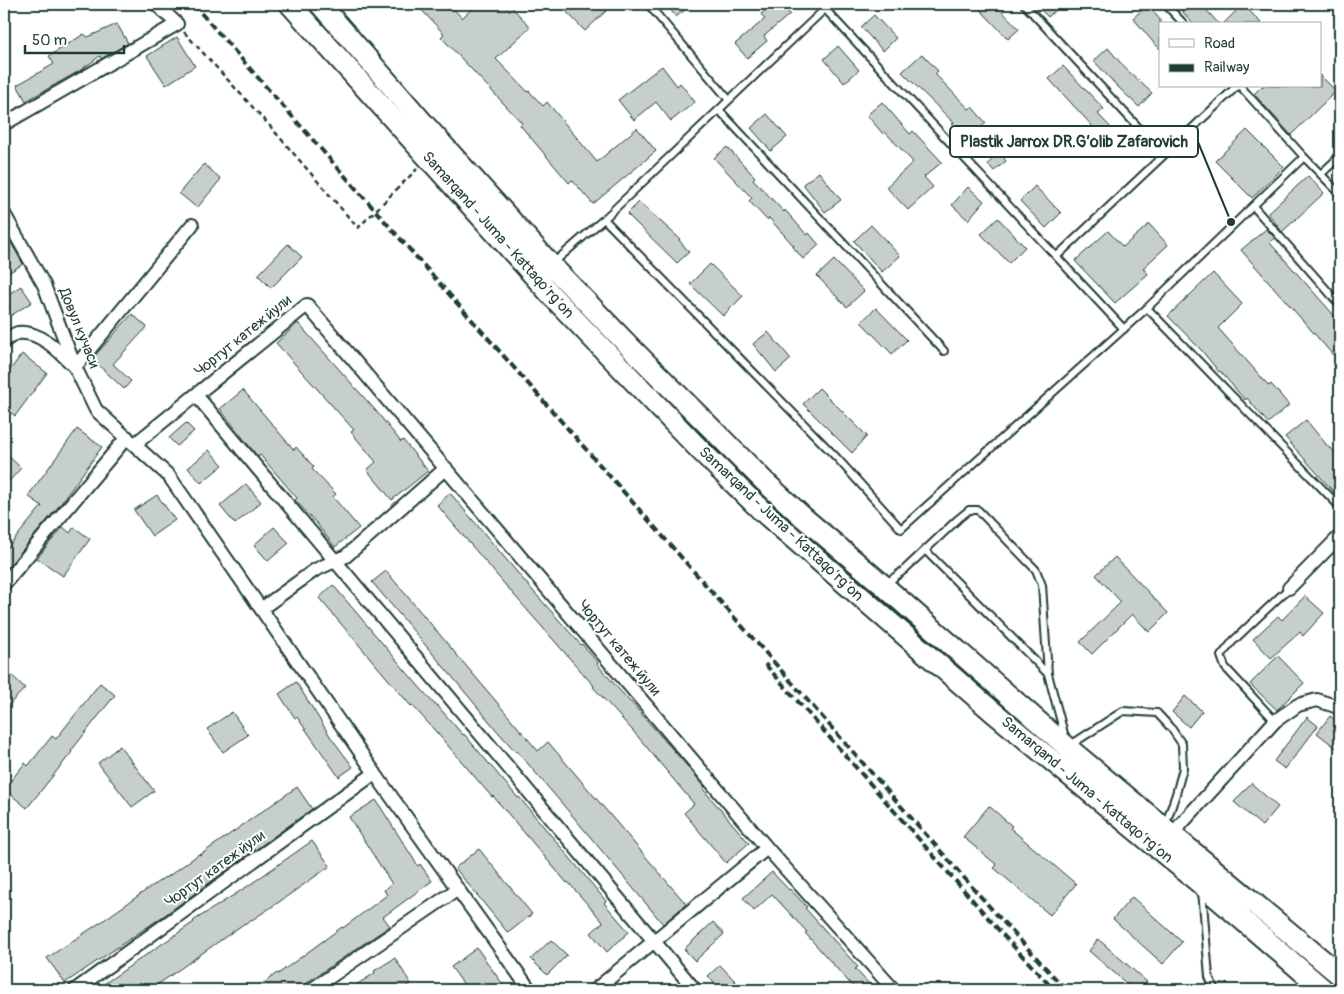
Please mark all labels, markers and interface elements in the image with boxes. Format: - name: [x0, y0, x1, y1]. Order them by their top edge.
- scale bar: [25, 22, 124, 54]
- legend: [1159, 22, 1322, 88]
- text: 50 m: [32, 31, 67, 50]
- text: Road: [1204, 34, 1235, 53]
- text: Railway: [1204, 58, 1250, 77]
- callout: Plastik Jarrox DR.G’olib Zafarovich: [950, 126, 1198, 157]
- text: Plastik Jarrox DR.G’olib Zafarovich: [960, 132, 1188, 152]
- street label: Samarqand - Juma - Kattaqo‘rg‘on: [418, 148, 578, 322]
- street label: Довул кучаси: [54, 284, 104, 371]
- street label: Чортут катеж йули: [191, 291, 296, 381]
- street label: Samarqand - Juma - Kattaqo‘rg‘on: [695, 443, 867, 605]
- street label: Чортут катеж йули: [573, 596, 665, 700]
- street label: Samarqand - Juma - Kattaqo‘rg‘on: [997, 713, 1177, 867]
- street label: Чортут катеж йули: [161, 826, 269, 912]

